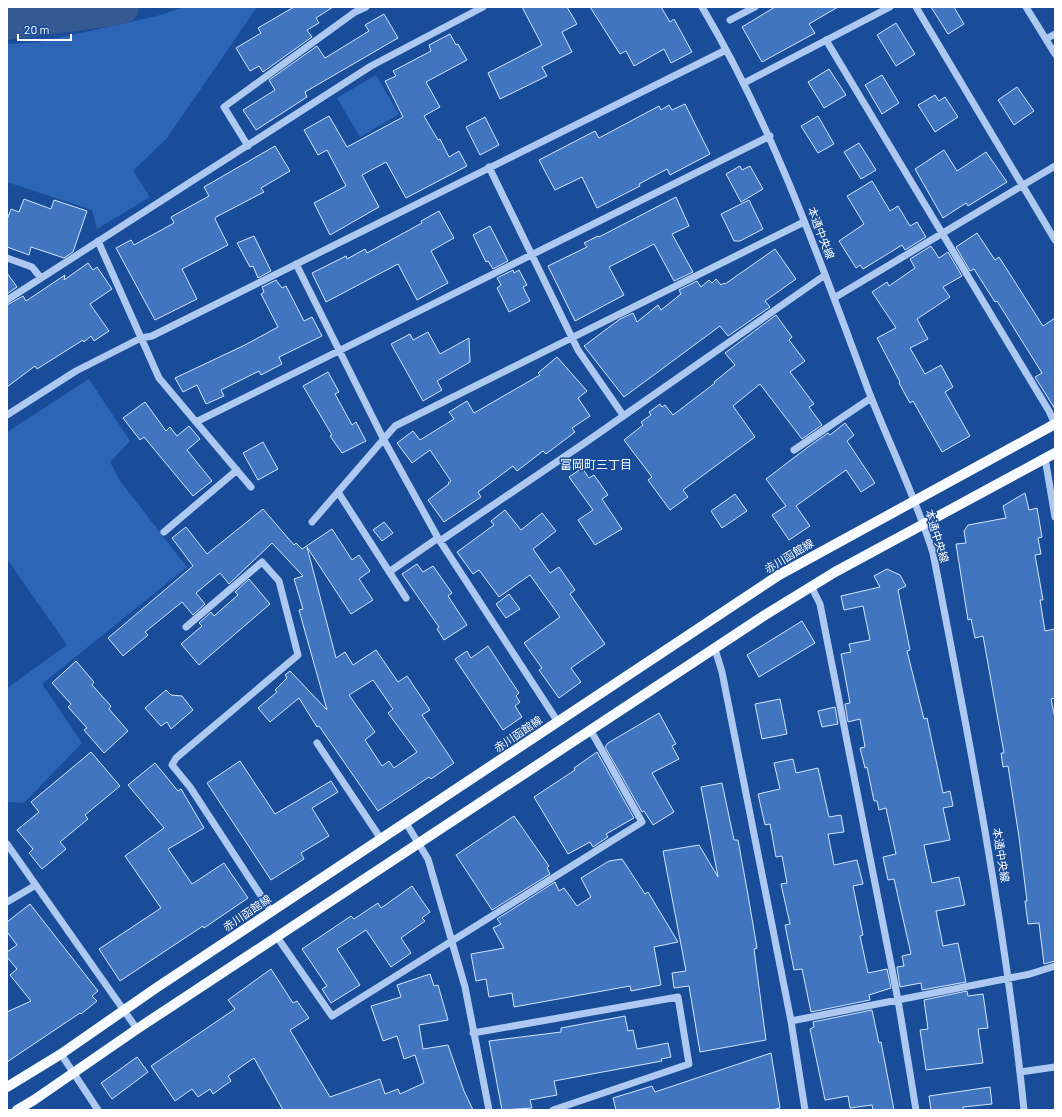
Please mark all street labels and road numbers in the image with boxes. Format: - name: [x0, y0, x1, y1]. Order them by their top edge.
- street label: 本通中央線: [806, 205, 837, 261]
- street label: 本通中央線: [923, 508, 952, 564]
- street label: 赤川函館線: [762, 536, 816, 575]
- street label: 赤川函館線: [491, 713, 544, 754]
- street label: 本通中央線: [991, 827, 1012, 883]
- street label: 赤川函館線: [220, 892, 273, 933]

